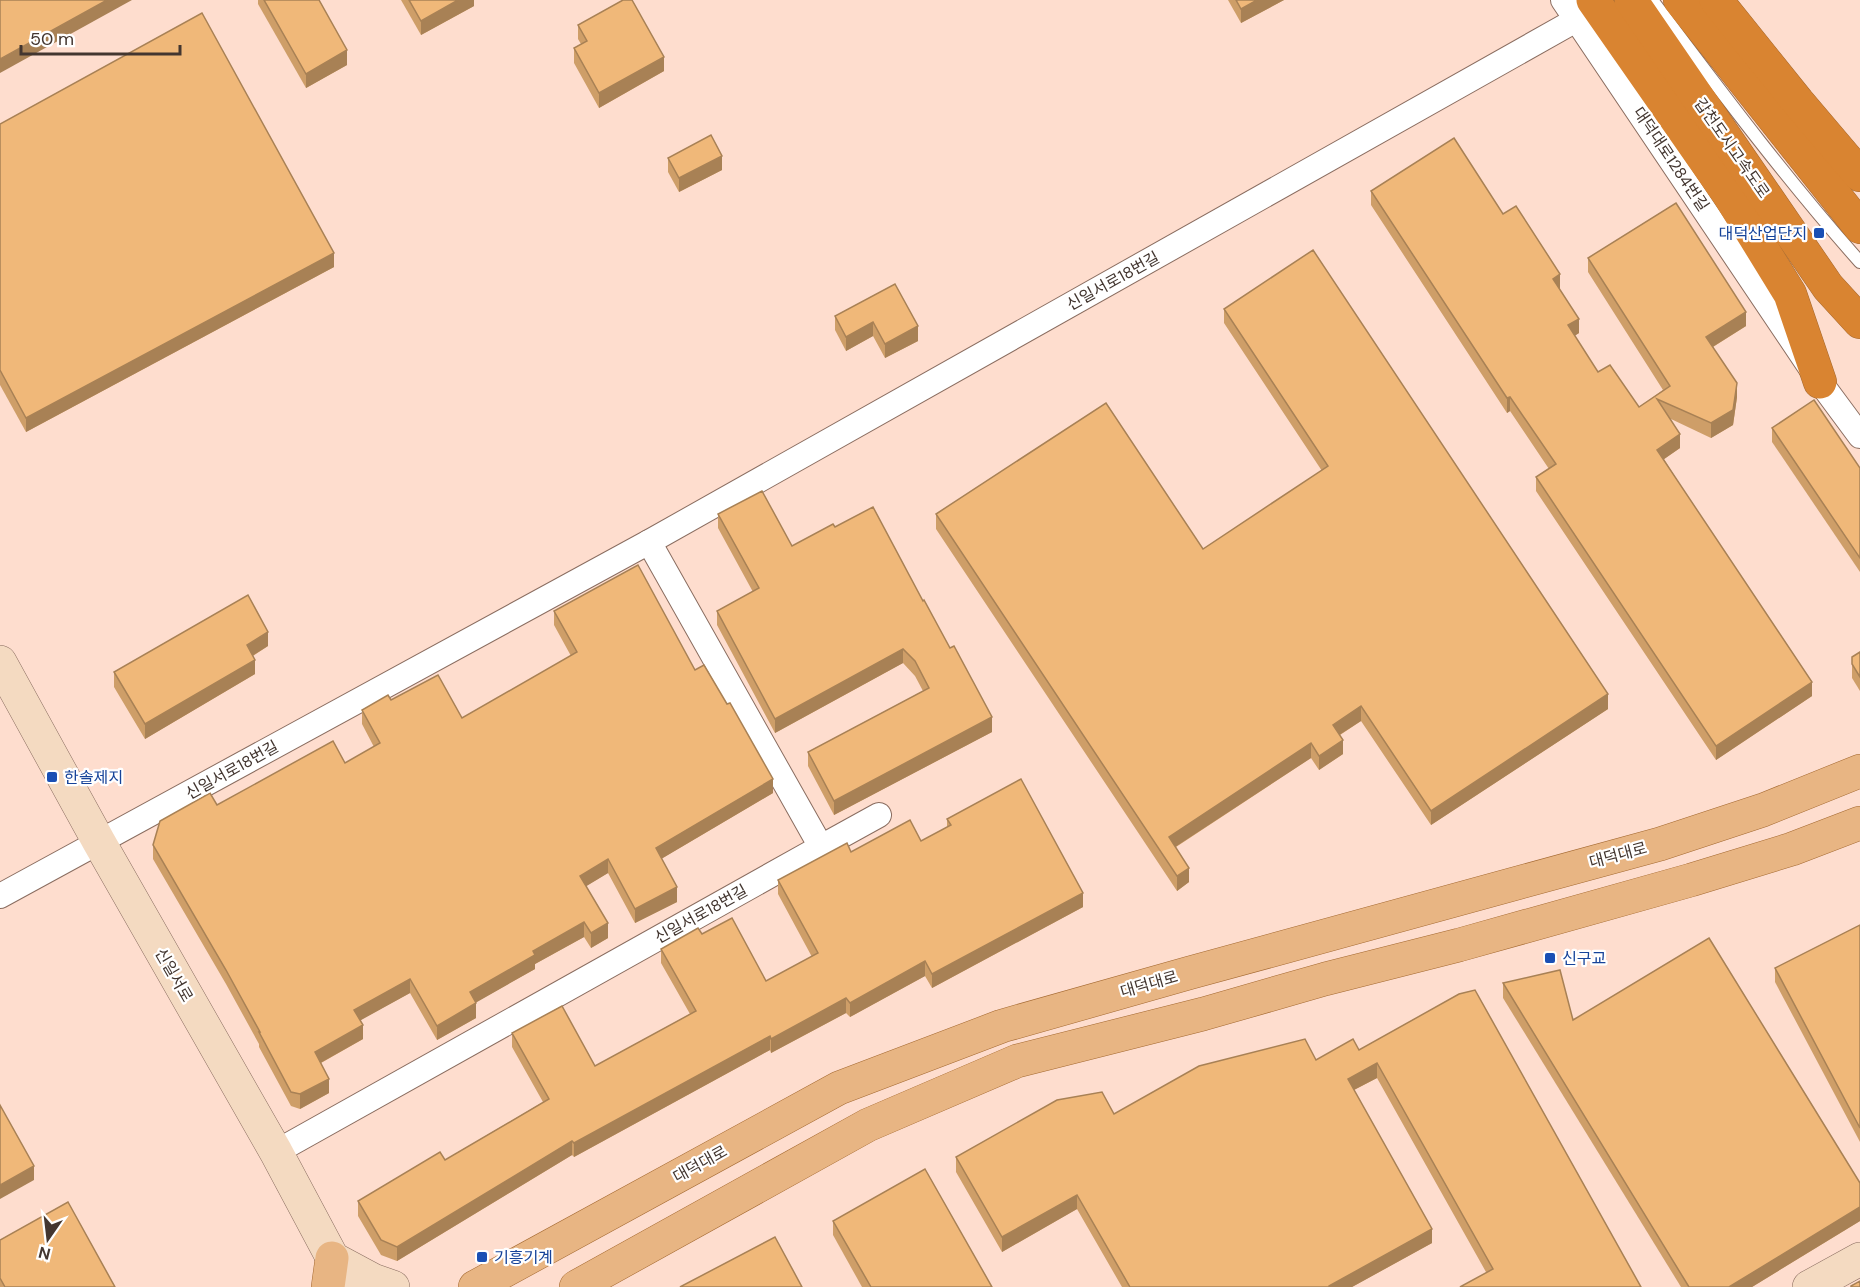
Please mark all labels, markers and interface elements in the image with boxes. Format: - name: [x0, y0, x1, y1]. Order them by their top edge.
- scale bar: [21, 18, 180, 56]
- text: 50 m: [30, 27, 74, 51]
- street label: 갑천도시고속도로: [1690, 94, 1775, 202]
- street label: 대덕대로1284번길: [1628, 103, 1714, 215]
- place label: 대덕산업단지: [1719, 223, 1807, 244]
- marker: 대덕산업단지: [1812, 226, 1826, 240]
- street label: 신일서로18번길: [1063, 247, 1163, 315]
- street label: 신일서로18번길: [182, 736, 282, 804]
- place label: 한솔제지: [64, 767, 123, 788]
- marker: 한솔제지: [45, 770, 59, 784]
- street label: 대덕대로: [1587, 837, 1649, 873]
- street label: 신일서로18번길: [651, 880, 751, 948]
- street label: 신일서로: [150, 944, 198, 1006]
- place label: 신구교: [1562, 948, 1606, 969]
- marker: 신구교: [1543, 951, 1557, 965]
- street label: 대덕대로: [1118, 966, 1180, 1002]
- street label: 대덕대로: [669, 1140, 731, 1187]
- north arrow: [18, 1209, 78, 1269]
- text: N: [36, 1241, 53, 1265]
- place label: 기흥기계: [494, 1247, 553, 1268]
- marker: 기흥기계: [475, 1250, 489, 1264]

